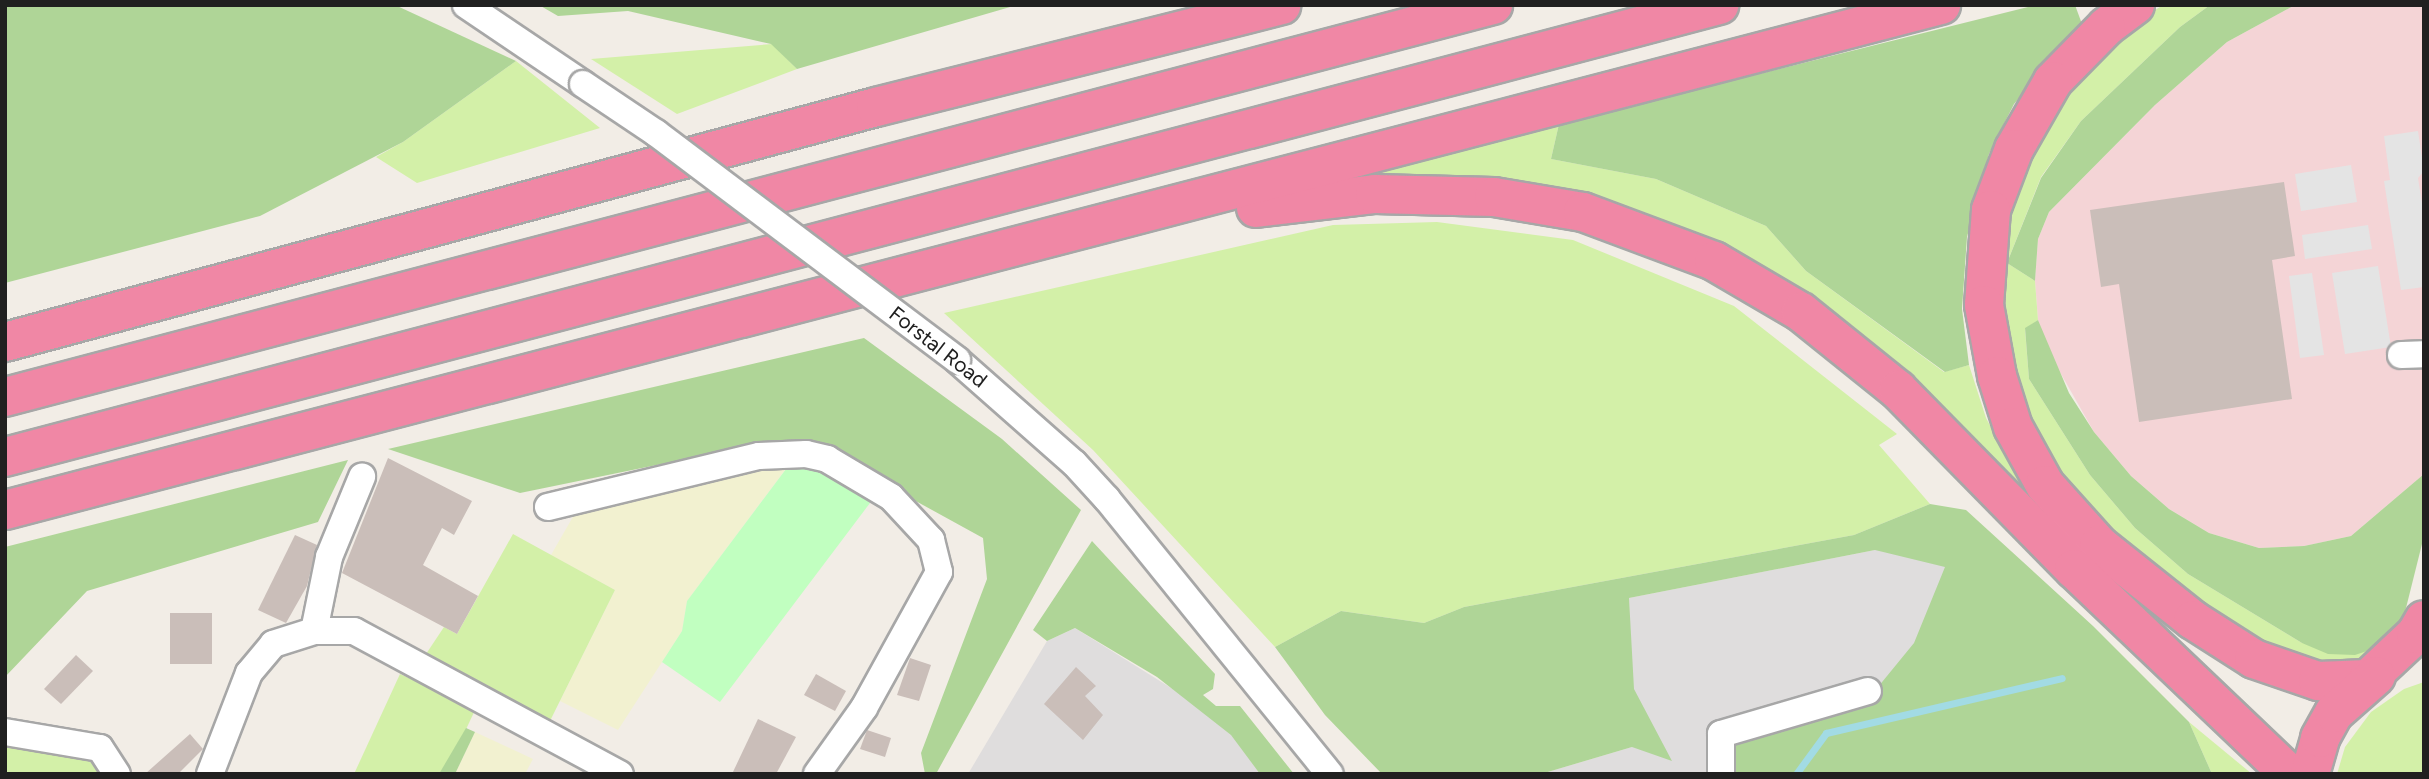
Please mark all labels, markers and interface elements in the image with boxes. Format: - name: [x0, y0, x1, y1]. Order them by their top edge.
- street label: Forstal Road: [884, 301, 992, 393]

